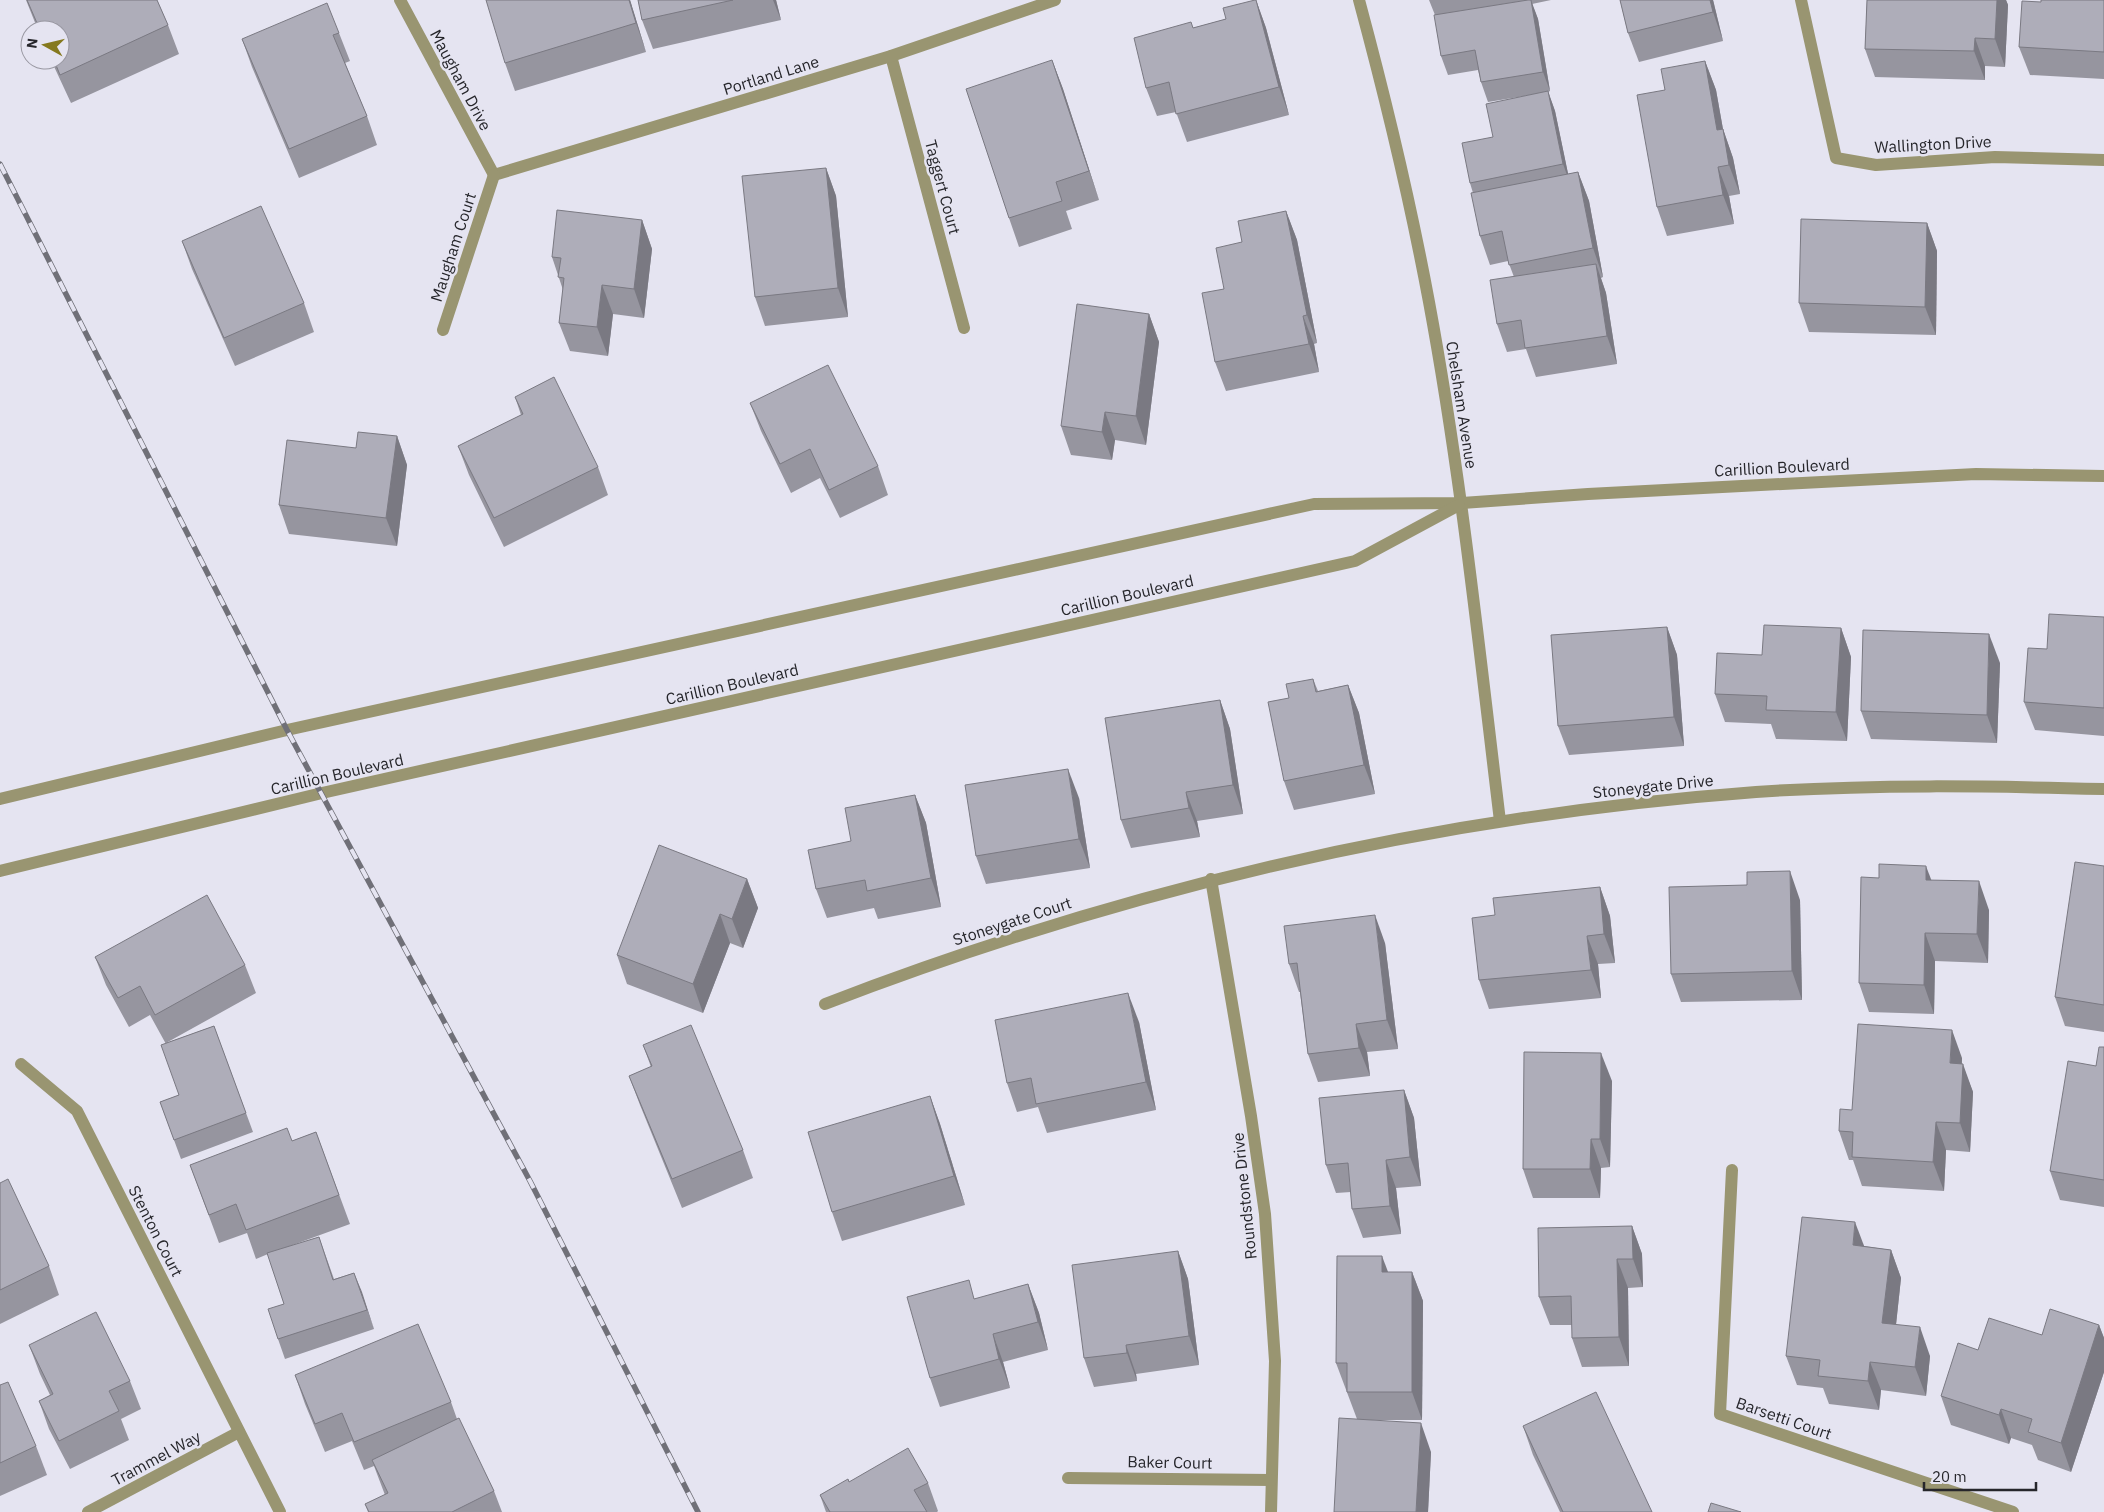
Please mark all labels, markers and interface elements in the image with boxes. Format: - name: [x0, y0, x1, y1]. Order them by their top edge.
- north arrow: [20, 20, 70, 70]
- street label: Maugham Drive: [426, 26, 496, 134]
- text: N: [23, 37, 42, 49]
- street label: Portland Lane: [721, 51, 822, 99]
- street label: Wallington Drive: [1874, 131, 1992, 157]
- street label: Taggert Court: [921, 138, 965, 236]
- street label: Maugham Court: [426, 190, 480, 304]
- street label: Chelsham Avenue: [1442, 340, 1482, 470]
- street label: Carillion Boulevard: [1714, 453, 1850, 481]
- street label: Carillion Boulevard: [1059, 570, 1195, 620]
- street label: Carillion Boulevard: [664, 659, 800, 709]
- street label: Carillion Boulevard: [269, 749, 405, 799]
- street label: Stoneygate Drive: [1592, 770, 1715, 802]
- street label: Stoneygate Court: [950, 892, 1074, 950]
- street label: Roundstone Drive: [1227, 1131, 1261, 1260]
- street label: Stenton Court: [124, 1182, 188, 1280]
- street label: Barsetti Court: [1734, 1392, 1834, 1444]
- street label: Trammel Way: [108, 1426, 204, 1490]
- street label: Baker Court: [1127, 1451, 1213, 1473]
- scale bar: [1924, 1460, 2036, 1492]
- text: 20 m: [1932, 1467, 1967, 1486]

